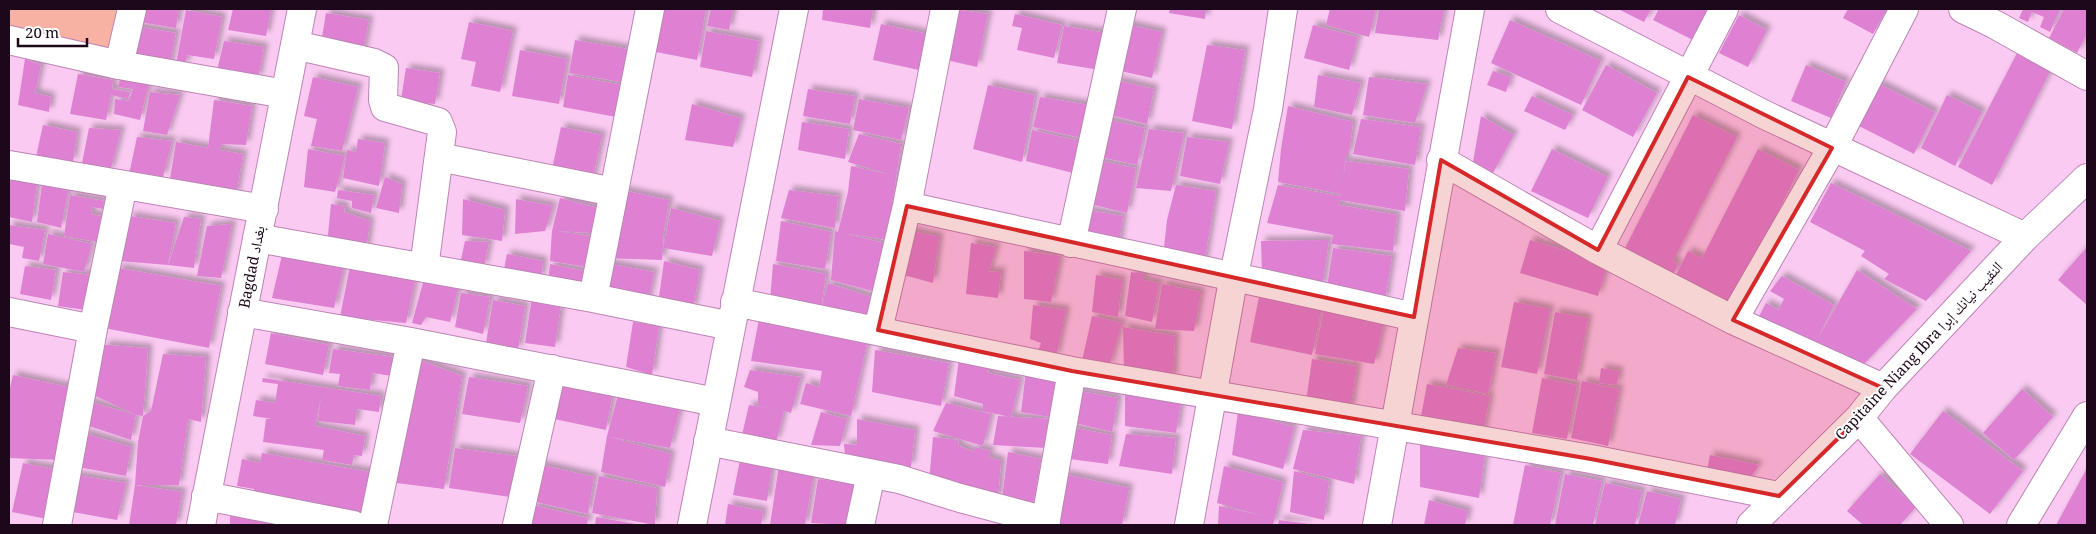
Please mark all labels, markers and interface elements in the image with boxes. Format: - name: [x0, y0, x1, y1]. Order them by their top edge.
- scale bar: [18, 15, 86, 47]
- text: 20 m: [25, 22, 59, 48]
- street label: Bagdad بغداد: [233, 224, 275, 311]
- street label: Capitaine Niang Ibra النقيب نيانك إبرا: [1830, 257, 2011, 448]

